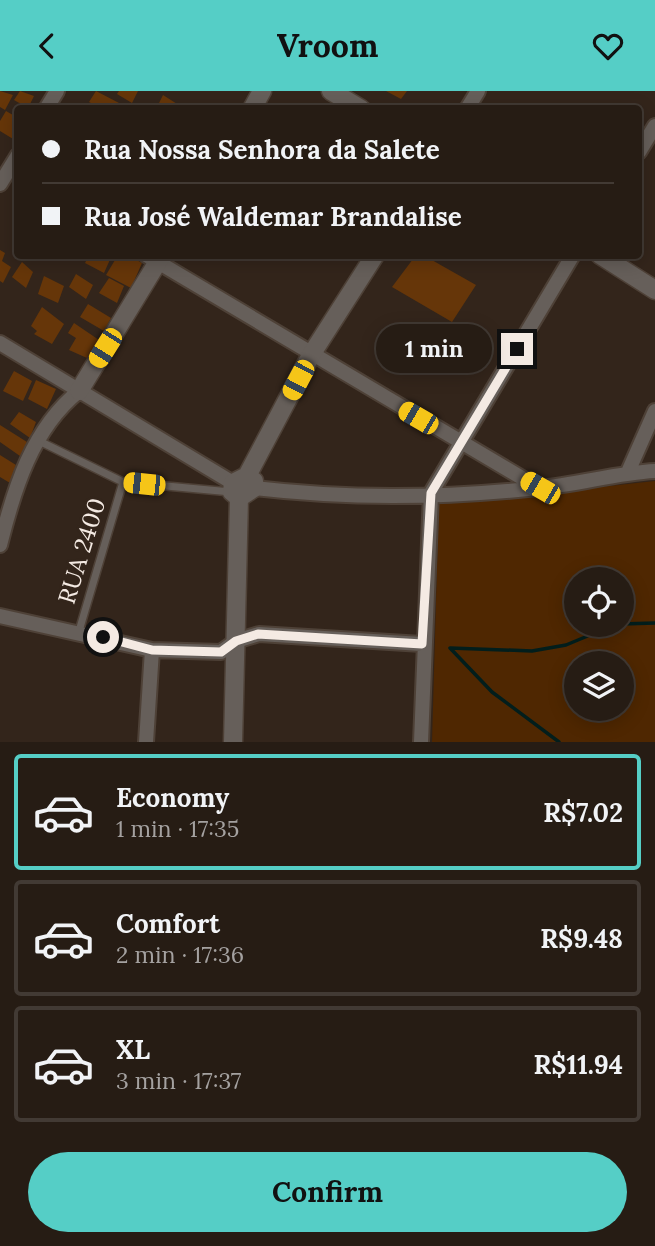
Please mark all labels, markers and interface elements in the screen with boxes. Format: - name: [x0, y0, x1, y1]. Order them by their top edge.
- text: Vroom: [277, 25, 378, 66]
- icon: back: [28, 27, 66, 65]
- icon: heart: [589, 27, 627, 65]
- text: Rua Nossa Senhora da Salete: [84, 133, 440, 166]
- text: Rua José Waldemar Brandalise: [84, 200, 462, 233]
- callout: 1 min: [377, 324, 492, 373]
- car: [85, 325, 126, 371]
- route end: [501, 333, 533, 365]
- text: 1 min: [405, 334, 463, 363]
- car: [279, 357, 318, 403]
- car: [395, 398, 442, 438]
- car: [517, 468, 564, 508]
- car: [123, 471, 166, 497]
- street label: RUA 2400: [51, 494, 112, 607]
- map controls: [564, 567, 634, 721]
- button: locate: [564, 567, 634, 637]
- route start: [87, 621, 119, 653]
- button: layers: [564, 651, 634, 721]
- icon: car: [32, 781, 95, 844]
- text: Economy: [116, 781, 229, 814]
- text: R$7.02: [543, 796, 623, 829]
- text: 1 min · 17:35: [116, 814, 239, 843]
- icon: car: [32, 907, 95, 970]
- text: Comfort: [116, 907, 220, 940]
- text: R$9.48: [540, 922, 623, 955]
- text: 2 min · 17:36: [116, 940, 244, 969]
- icon: car: [32, 1033, 95, 1096]
- text: XL: [116, 1033, 150, 1066]
- text: R$11.94: [534, 1048, 623, 1081]
- text: 3 min · 17:37: [116, 1066, 241, 1095]
- button: Confirm: [28, 1152, 627, 1232]

